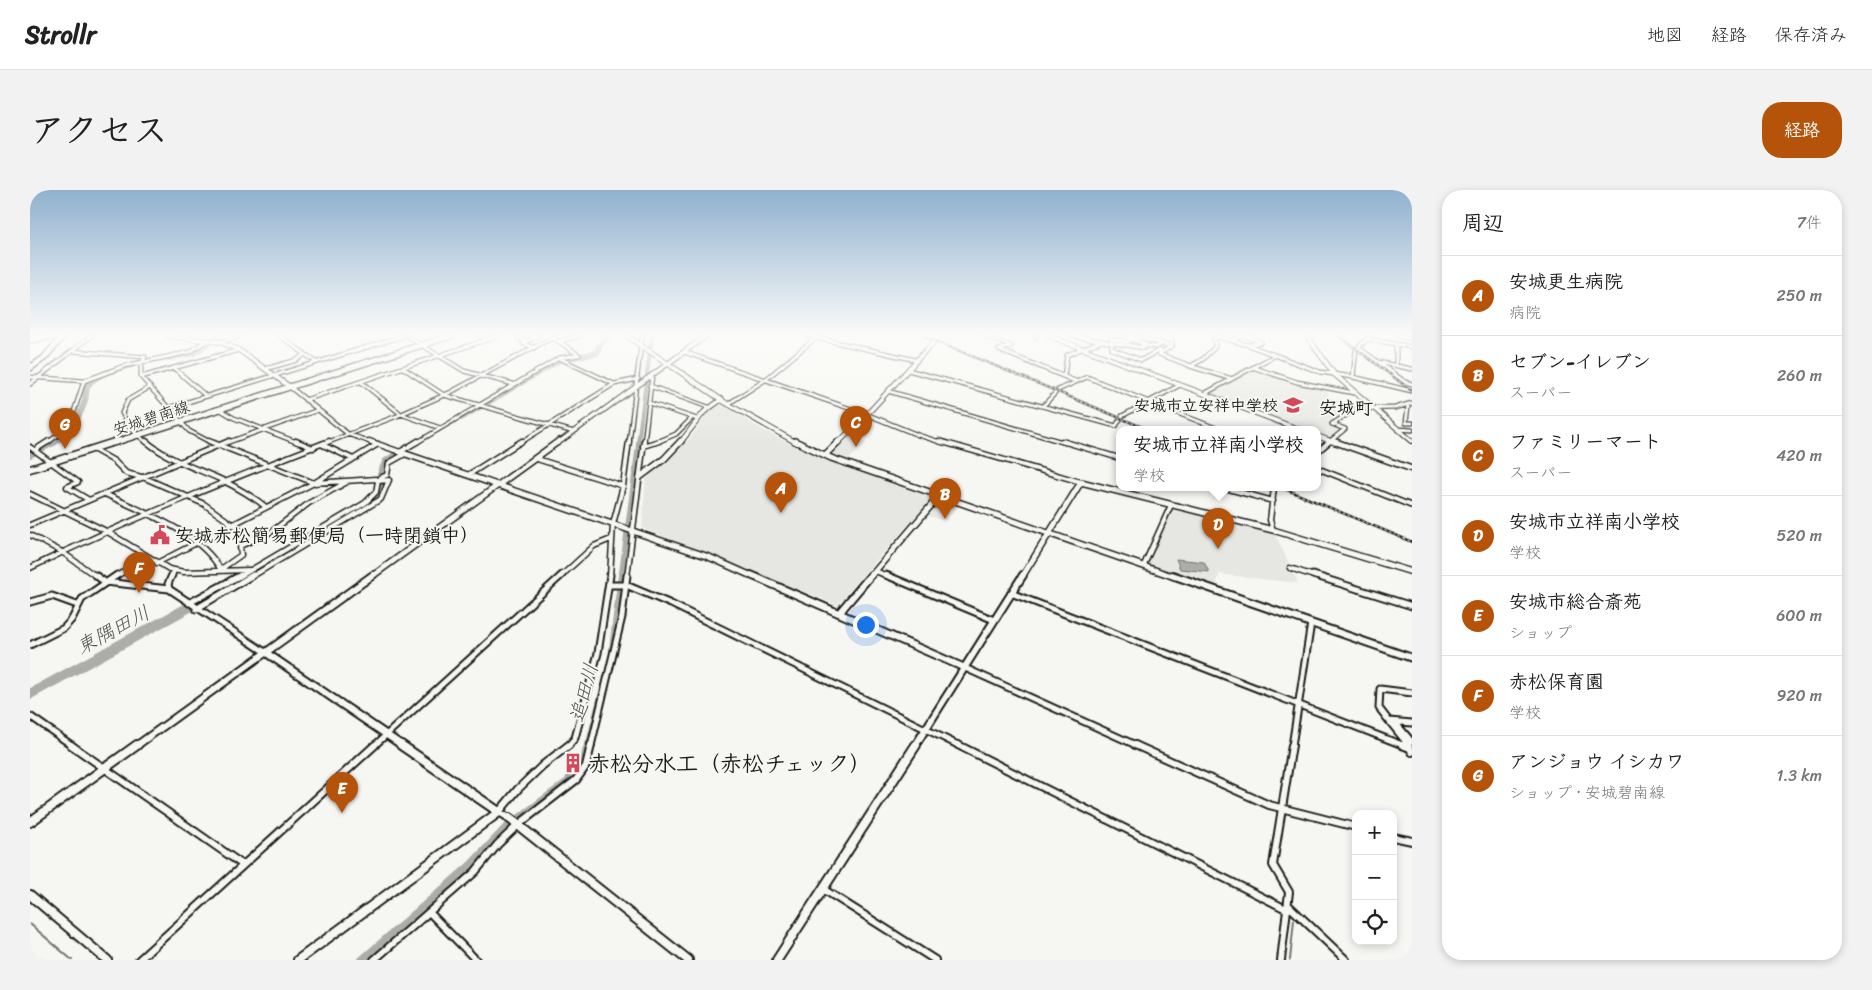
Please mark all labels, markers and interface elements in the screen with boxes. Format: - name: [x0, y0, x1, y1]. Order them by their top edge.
- text: Strollr: [25, 14, 96, 56]
- text: 地図: [1647, 19, 1683, 51]
- text: 経路: [1711, 19, 1747, 51]
- text: 保存済み: [1775, 19, 1847, 51]
- text: アクセス: [30, 99, 168, 161]
- button: 経路: [1762, 102, 1842, 158]
- text: 周辺: [1462, 204, 1504, 242]
- text: 7件: [1797, 208, 1822, 237]
- text: 安城更生病院: [1509, 265, 1623, 298]
- text: A: [1473, 281, 1483, 310]
- text: 250 m: [1776, 281, 1822, 310]
- text: 病院: [1509, 298, 1541, 327]
- text: セブン-イレブン: [1509, 345, 1651, 378]
- text: B: [1473, 361, 1483, 390]
- text: 260 m: [1777, 361, 1822, 390]
- text: スーパー: [1509, 378, 1572, 407]
- place label: 安城市立安祥中学校: [1134, 391, 1278, 420]
- street label: 安城碧南線: [108, 392, 194, 444]
- district label: 安城町: [1319, 392, 1373, 424]
- school or university icon: 安城市立安祥中学校: [1282, 394, 1304, 416]
- pin: C: [840, 406, 872, 447]
- pin: G: [49, 408, 81, 449]
- text: ファミリーマート: [1509, 425, 1662, 458]
- popup: [1116, 426, 1321, 491]
- text: 安城市立祥南小学校: [1133, 428, 1304, 461]
- text: C: [1473, 441, 1483, 470]
- text: 420 m: [1776, 441, 1822, 470]
- text: スーパー: [1509, 458, 1572, 487]
- text: 学校: [1133, 461, 1165, 490]
- pin: A: [765, 472, 797, 513]
- pin: B: [929, 478, 961, 519]
- text: 安城市立祥南小学校: [1509, 505, 1680, 538]
- pin: D: [1202, 508, 1234, 549]
- place label: 安城赤松簡易郵便局（一時閉鎖中）: [175, 519, 479, 552]
- text: D: [1473, 521, 1483, 550]
- text: 520 m: [1776, 521, 1822, 550]
- public building icon: 安城赤松簡易郵便局（一時閉鎖中）: [149, 524, 171, 546]
- text: 学校: [1509, 538, 1541, 567]
- pin: F: [123, 552, 155, 593]
- text: 安城市総合斎苑: [1509, 585, 1642, 618]
- water label: 東隅田川: [69, 596, 157, 664]
- text: E: [1474, 601, 1482, 630]
- text: 600 m: [1776, 601, 1822, 630]
- your location: [853, 612, 879, 638]
- text: ショップ: [1509, 618, 1572, 647]
- water label: 追田川: [559, 659, 609, 727]
- text: 赤松保育園: [1509, 665, 1604, 698]
- text: F: [1474, 681, 1482, 710]
- text: 920 m: [1776, 681, 1822, 710]
- text: 学校: [1509, 698, 1541, 727]
- place label: 赤松分水工（赤松チェック）: [588, 744, 871, 783]
- text: アンジョウ イシカワ: [1509, 745, 1685, 778]
- building icon: 赤松分水工（赤松チェック）: [562, 752, 584, 774]
- text: G: [1473, 761, 1483, 790]
- text: 1.3 km: [1777, 761, 1822, 790]
- pin: E: [326, 772, 358, 813]
- text: ショップ · 安城碧南線: [1509, 778, 1665, 807]
- map controls: [1352, 810, 1397, 945]
- button: +: [1352, 810, 1397, 855]
- button: −: [1352, 855, 1397, 900]
- button: locate: [1352, 900, 1397, 945]

